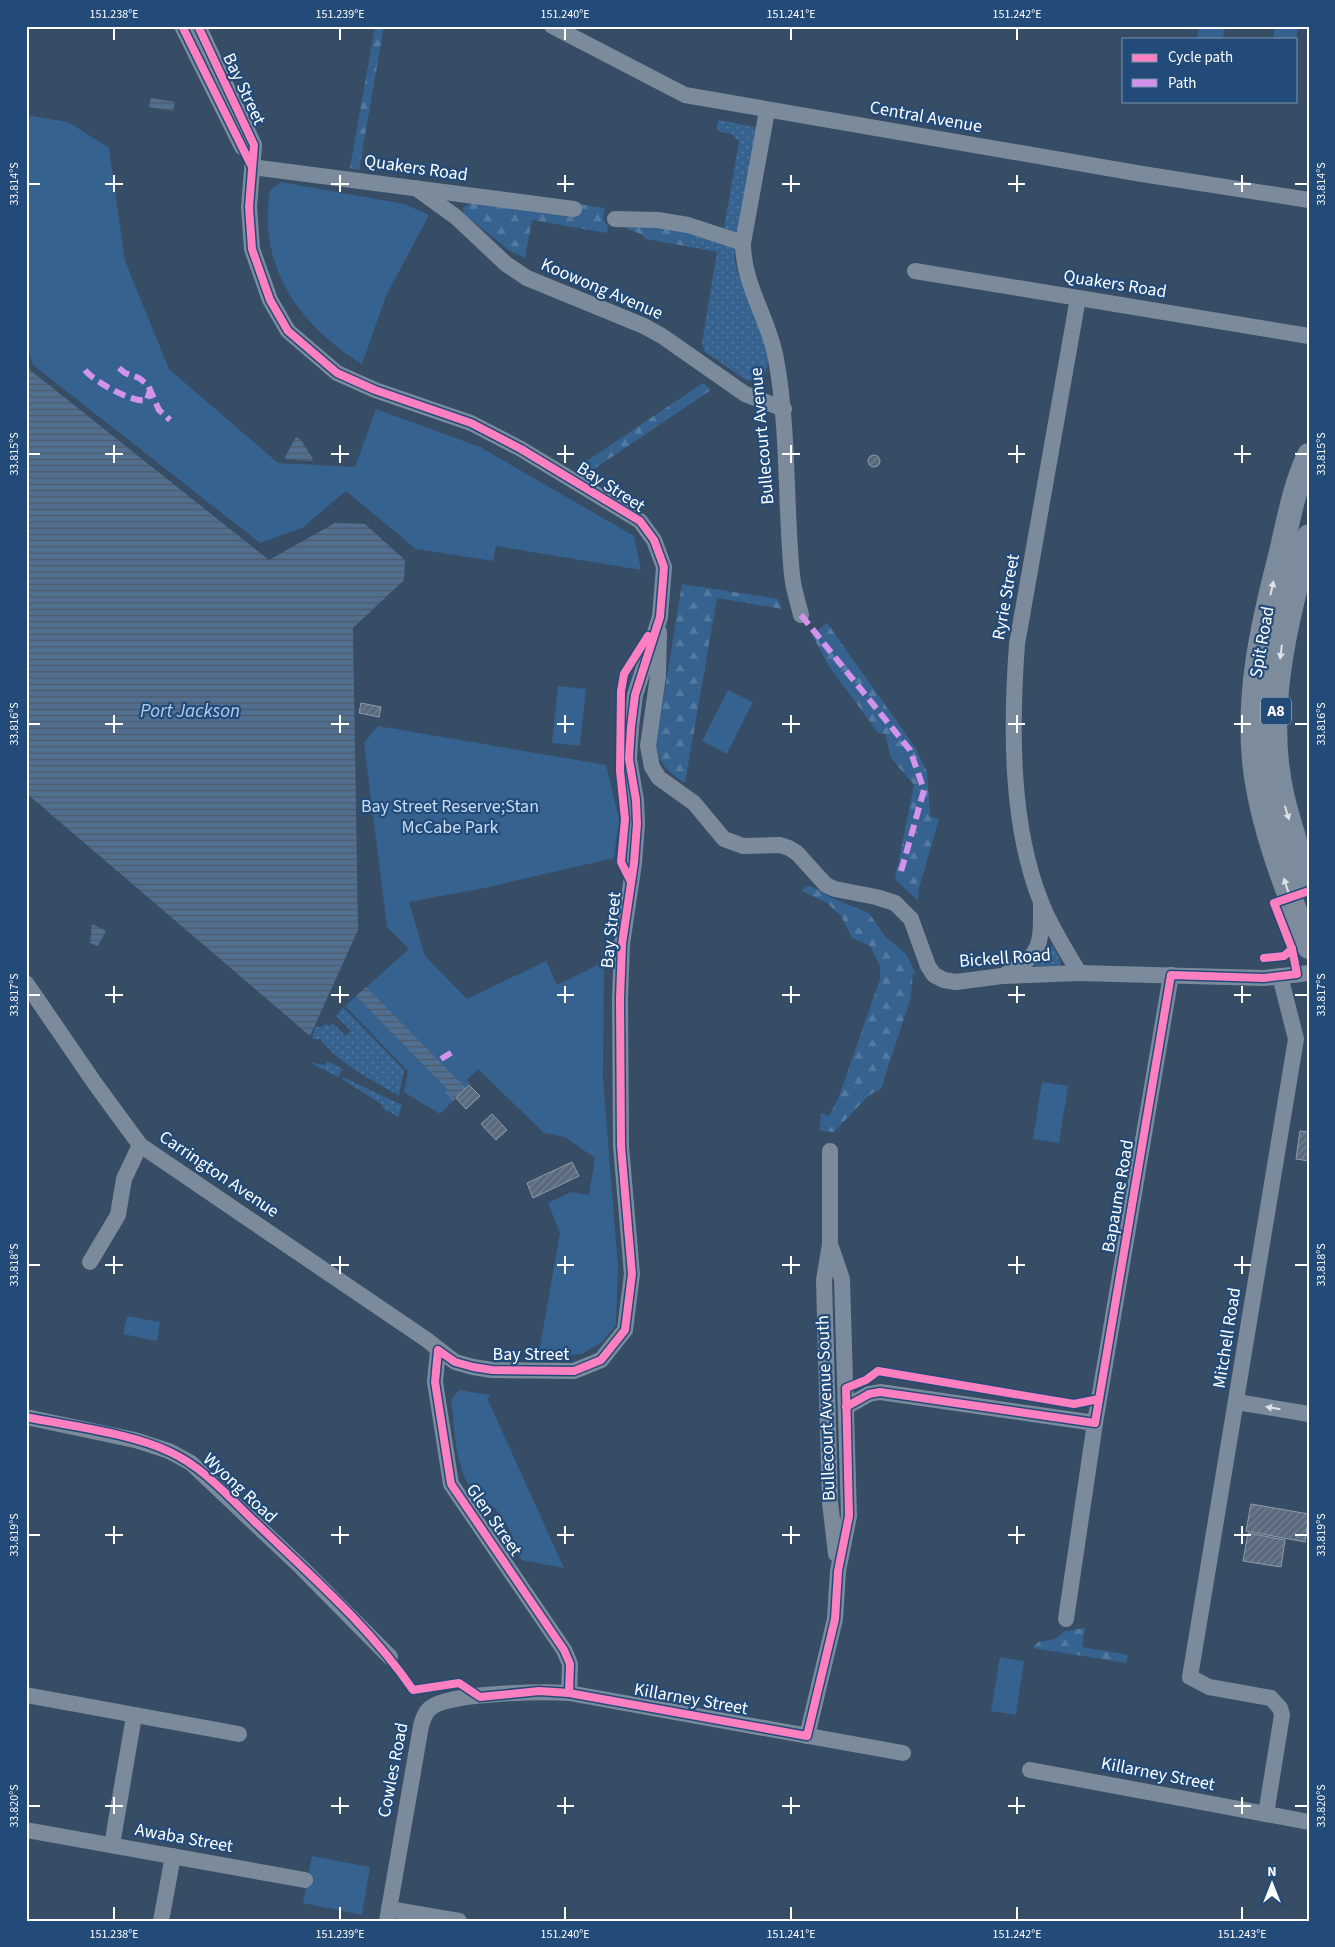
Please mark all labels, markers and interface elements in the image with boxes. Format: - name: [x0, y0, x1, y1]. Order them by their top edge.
- text: 151.238°E: [89, 6, 139, 23]
- text: 151.239°E: [315, 6, 365, 23]
- text: 151.240°E: [540, 6, 590, 23]
- text: 151.241°E: [766, 6, 816, 23]
- text: 151.242°E: [992, 6, 1042, 23]
- legend: [1122, 38, 1298, 102]
- text: Cycle path: [1168, 47, 1233, 68]
- street label: Bay Street: [216, 49, 272, 129]
- text: Path: [1168, 73, 1196, 94]
- street label: Central Avenue: [868, 95, 984, 139]
- street label: Quakers Road: [363, 148, 469, 188]
- text: 33.814°S: [6, 162, 23, 206]
- text: 33.814°S: [1313, 162, 1330, 206]
- street label: Koowong Avenue: [537, 252, 667, 326]
- street label: Quakers Road: [1062, 263, 1168, 305]
- street label: Bullecourt Avenue: [744, 366, 780, 505]
- text: 33.815°S: [6, 432, 23, 476]
- text: 33.815°S: [1313, 432, 1330, 476]
- street label: Bay Street: [572, 456, 650, 518]
- street label: Ryrie Street: [986, 552, 1026, 642]
- one-way arrow: [1268, 581, 1276, 596]
- street label: Spit Road: [1243, 604, 1281, 680]
- one-way arrow: [1277, 644, 1285, 660]
- water label: Port Jackson: [140, 698, 240, 725]
- road number: A8: [1261, 698, 1291, 724]
- text: 33.816°S: [6, 702, 23, 746]
- text: 33.816°S: [1313, 702, 1330, 746]
- park label: Bay Street Reserve;Stan McCabe Park: [361, 794, 539, 840]
- one-way arrow: [1284, 805, 1292, 820]
- one-way arrow: [1281, 877, 1289, 892]
- street label: Bay Street: [595, 891, 627, 969]
- street label: Bickell Road: [958, 942, 1052, 974]
- text: 33.817°S: [6, 973, 23, 1017]
- text: 33.817°S: [1313, 973, 1330, 1017]
- street label: Carrington Avenue: [154, 1125, 284, 1223]
- street label: Bapaume Road: [1096, 1138, 1140, 1254]
- text: 33.818°S: [6, 1243, 23, 1287]
- text: 33.818°S: [1313, 1243, 1330, 1287]
- street label: Mitchell Road: [1207, 1286, 1247, 1390]
- street label: Bullecourt Avenue South: [810, 1315, 842, 1501]
- street label: Bay Street: [493, 1342, 569, 1367]
- one-way arrow: [1265, 1403, 1281, 1411]
- street label: Wyong Road: [197, 1447, 283, 1529]
- street label: Glen Street: [460, 1479, 528, 1561]
- text: 33.819°S: [6, 1513, 23, 1557]
- text: 33.819°S: [1313, 1513, 1330, 1557]
- street label: Killarney Street: [632, 1677, 750, 1721]
- street label: Cowles Road: [372, 1720, 414, 1820]
- street label: Killarney Street: [1099, 1751, 1217, 1797]
- text: 33.820°S: [6, 1784, 23, 1828]
- text: 33.820°S: [1313, 1784, 1330, 1828]
- street label: Awaba Street: [133, 1817, 235, 1859]
- north arrow: [1248, 1860, 1298, 1910]
- text: N: [1267, 1862, 1277, 1882]
- text: 151.238°E: [89, 1926, 139, 1943]
- text: 151.239°E: [315, 1926, 365, 1943]
- text: 151.240°E: [540, 1926, 590, 1943]
- text: 151.241°E: [766, 1926, 816, 1943]
- text: 151.242°E: [992, 1926, 1042, 1943]
- text: 151.243°E: [1217, 1926, 1267, 1943]

